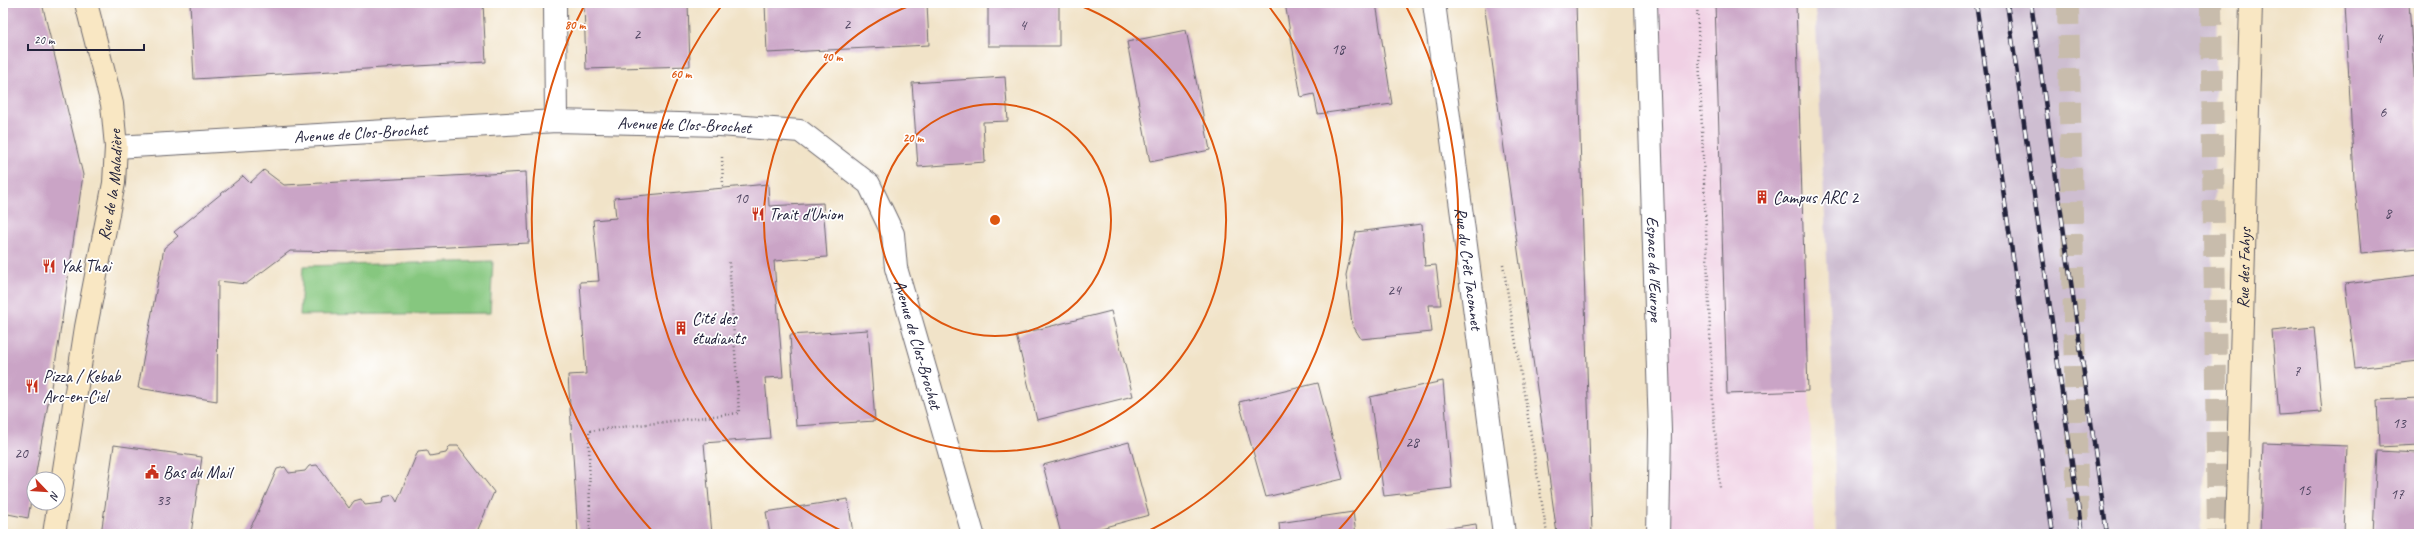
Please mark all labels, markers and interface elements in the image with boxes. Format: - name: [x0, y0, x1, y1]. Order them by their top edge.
- house number: 2: [844, 15, 852, 34]
- house number: 4: [1020, 16, 1028, 35]
- text: 80 m: [565, 17, 586, 33]
- house number: 2: [634, 25, 642, 44]
- scale bar: [28, 26, 144, 52]
- house number: 4: [2376, 29, 2384, 48]
- text: 20 m: [34, 32, 56, 48]
- house number: 18: [1331, 40, 1346, 59]
- text: 40 m: [822, 49, 843, 65]
- text: 60 m: [671, 66, 693, 82]
- house number: 6: [2380, 103, 2388, 122]
- street label: Avenue de Clos-Brochet: [617, 112, 754, 138]
- street label: Avenue de Clos-Brochet: [293, 118, 430, 147]
- street label: Rue de la Maladière: [93, 127, 127, 242]
- text: 20 m: [903, 130, 924, 146]
- place label: Campus ARC 2: [1773, 187, 1859, 208]
- house number: 10: [734, 189, 749, 208]
- building icon: Campus ARC 2: [1754, 189, 1770, 205]
- place label: Trait d'Union: [769, 204, 844, 225]
- house number: 8: [2385, 204, 2393, 223]
- restaurant icon: Trait d'Union: [750, 206, 766, 222]
- street label: Rue du Crêt Taconnet: [1451, 206, 1488, 334]
- centre of rings: [988, 213, 1002, 227]
- street label: Espace de l'Europe: [1642, 216, 1667, 323]
- street label: Rue des Fahys: [2232, 226, 2255, 309]
- place label: Yak Thai: [60, 256, 113, 277]
- restaurant icon: Yak Thai: [41, 258, 57, 274]
- street label: Avenue de Clos-Brochet: [889, 277, 947, 414]
- house number: 24: [1387, 281, 1402, 300]
- place label: Cité des étudiants: [692, 308, 747, 349]
- building icon: Cité des étudiants: [673, 320, 689, 336]
- house number: 7: [2294, 362, 2302, 381]
- place label: Pizza / Kebab Arc-en-Ciel: [43, 366, 122, 407]
- restaurant icon: Pizza / Kebab Arc-en-Ciel: [24, 378, 40, 394]
- house number: 13: [2392, 414, 2407, 433]
- house number: 28: [1405, 433, 1420, 452]
- house number: 20: [14, 444, 29, 463]
- place label: Bas du Mail: [163, 462, 235, 483]
- public building icon: Bas du Mail: [144, 464, 160, 480]
- north arrow: [26, 471, 66, 511]
- house number: 15: [2297, 481, 2312, 500]
- house number: 17: [2390, 485, 2405, 504]
- text: N: [46, 489, 63, 503]
- house number: 33: [156, 491, 171, 510]

